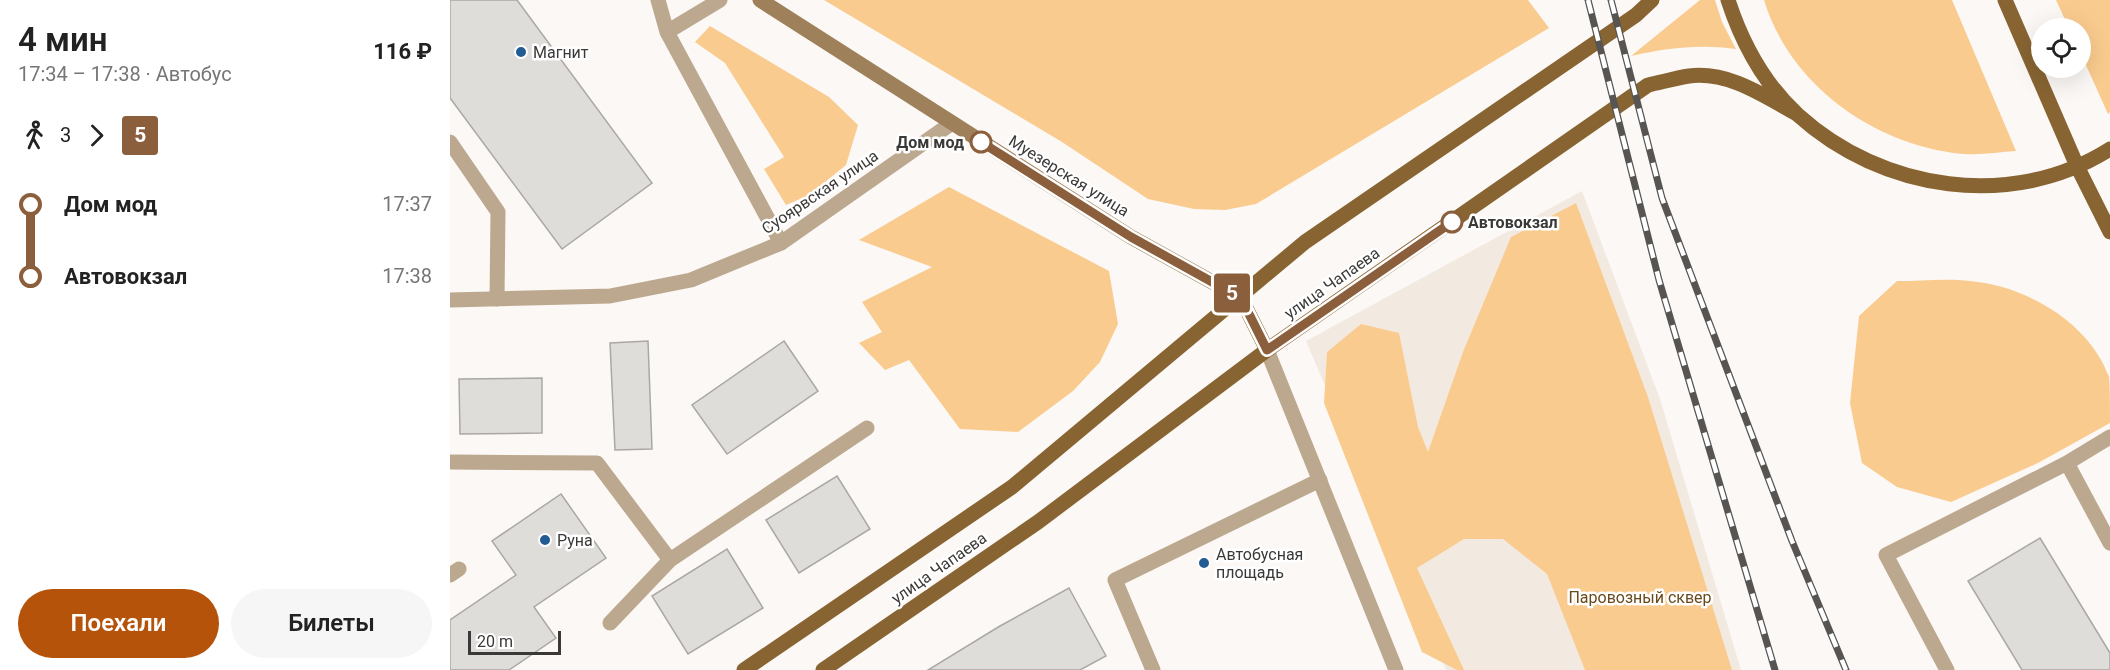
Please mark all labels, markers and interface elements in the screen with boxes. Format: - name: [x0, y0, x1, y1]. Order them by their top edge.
- map controls: [2031, 18, 2091, 78]
- button: locate: [2031, 18, 2091, 78]
- text: 4 мин: [18, 20, 108, 59]
- text: 116 ₽: [373, 39, 432, 64]
- place label: Магнит: [533, 43, 589, 62]
- marker: Магнит: [514, 45, 528, 59]
- text: 17:34 – 17:38 · Автобус: [18, 62, 232, 86]
- icon: walk: [18, 119, 51, 152]
- icon: forward: [80, 119, 113, 152]
- text: 3: [60, 123, 71, 147]
- text: 5: [134, 123, 146, 147]
- marker: Дом мод: [970, 131, 992, 153]
- street label: Муезерская улица: [1005, 131, 1133, 221]
- place label: Дом мод: [896, 133, 964, 152]
- street label: Суоярвская улица: [758, 146, 882, 238]
- text: Дом мод: [64, 192, 157, 217]
- text: 17:37: [382, 192, 432, 216]
- marker: Автовокзал: [1441, 211, 1463, 233]
- place label: Автовокзал: [1468, 213, 1558, 232]
- street label: улица Чапаева: [1281, 243, 1383, 323]
- text: Автовокзал: [64, 264, 187, 289]
- text: 17:38: [382, 264, 432, 288]
- line badge: 5: [1212, 274, 1252, 312]
- text: 5: [1226, 281, 1238, 305]
- street label: улица Чапаева: [888, 528, 990, 608]
- place label: Руна: [557, 531, 593, 550]
- marker: Руна: [538, 533, 552, 547]
- place label: Автобусная площадь: [1216, 545, 1303, 582]
- marker: Автобусная площадь: [1197, 556, 1211, 570]
- park label: Паровозный сквер: [1568, 588, 1712, 607]
- button: Поехали: [18, 589, 219, 658]
- button: Билеты: [231, 589, 432, 658]
- scale bar: [468, 628, 561, 656]
- text: 20 m: [477, 632, 513, 651]

